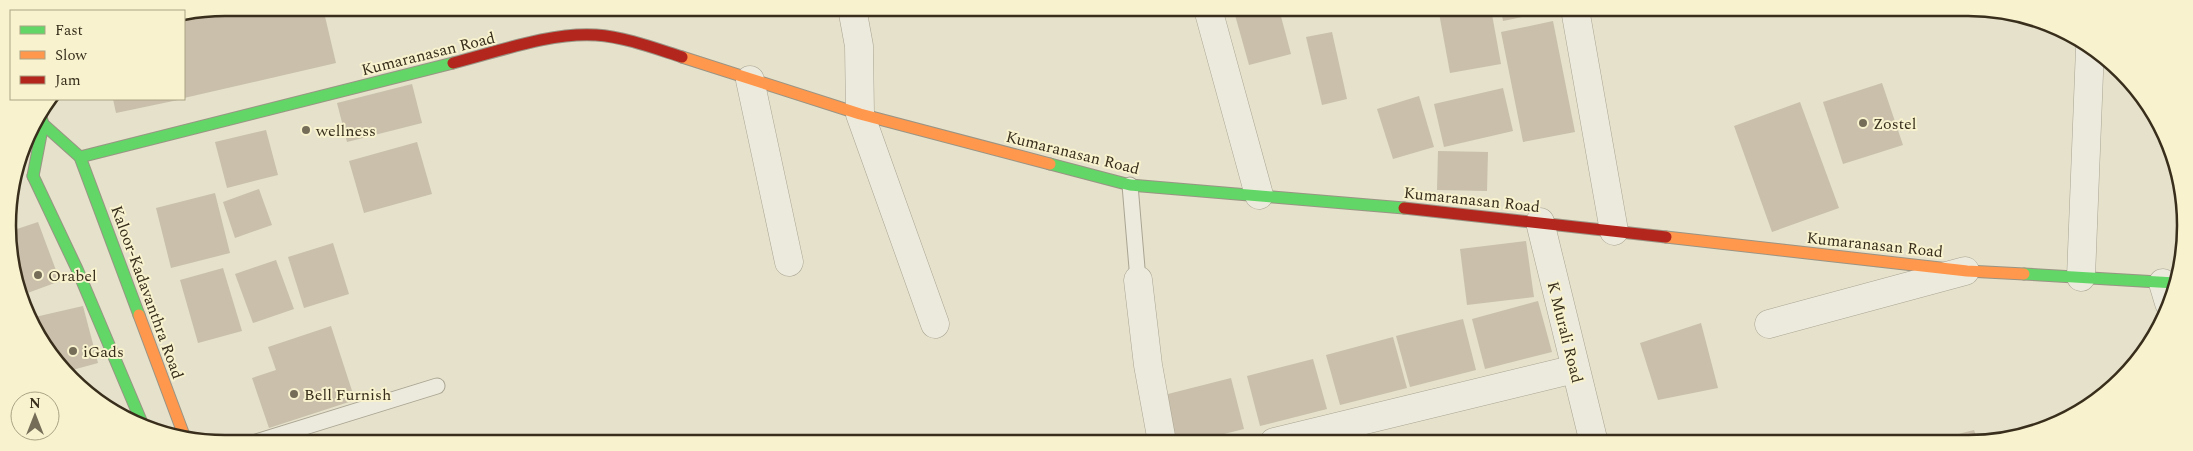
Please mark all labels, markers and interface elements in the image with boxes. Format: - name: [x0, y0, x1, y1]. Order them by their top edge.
- legend: [10, 10, 185, 100]
- text: Fast: [55, 19, 83, 42]
- street label: Kumaranasan Road: [359, 26, 498, 82]
- text: Slow: [55, 44, 87, 67]
- text: Jam: [55, 69, 81, 92]
- place label: Zostel: [1873, 112, 1917, 136]
- marker: Zostel: [1857, 117, 1869, 129]
- place label: wellness: [315, 119, 376, 143]
- marker: wellness: [300, 124, 312, 136]
- street label: Kumaranasan Road: [1003, 125, 1142, 181]
- street label: Kumaranasan Road: [1403, 181, 1541, 219]
- street label: Kaloor-Kadavanthra Road: [104, 202, 190, 383]
- street label: Kumaranasan Road: [1806, 226, 1944, 264]
- place label: Orabel: [48, 264, 97, 288]
- marker: Orabel: [32, 269, 44, 281]
- street label: K Murali Road: [1541, 279, 1589, 386]
- place label: iGads: [83, 340, 124, 364]
- marker: iGads: [67, 345, 79, 357]
- place label: Bell Furnish: [304, 383, 391, 407]
- marker: Bell Furnish: [288, 388, 300, 400]
- north arrow: [10, 391, 60, 441]
- text: N: [29, 393, 41, 414]

